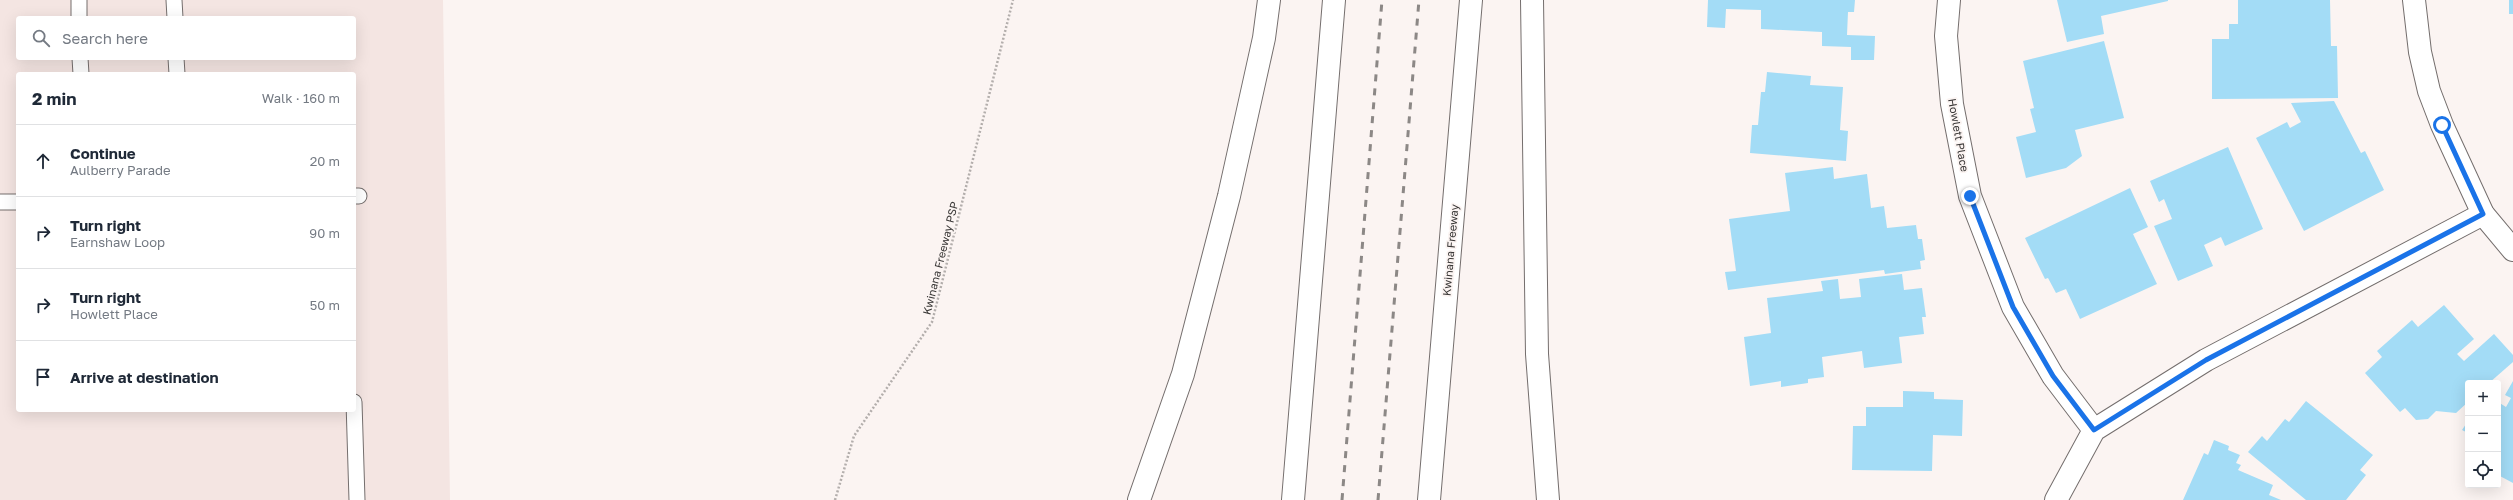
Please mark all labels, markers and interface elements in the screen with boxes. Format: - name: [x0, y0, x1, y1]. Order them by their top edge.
- search box: [16, 16, 356, 60]
- icon: search: [30, 27, 52, 49]
- text: Search here: [62, 29, 148, 47]
- text: 2 min: [32, 88, 76, 109]
- text: Walk · 160 m: [262, 90, 340, 106]
- street label: Howlett Place: [1946, 97, 1972, 173]
- route start: [2433, 116, 2451, 134]
- text: Continue: [70, 144, 136, 162]
- icon: ahead: [32, 150, 54, 172]
- text: 20 m: [310, 153, 340, 169]
- text: Aulberry Parade: [70, 162, 171, 178]
- route end: [1961, 187, 1979, 205]
- street label: Kwinana Freeway PSP: [920, 200, 960, 316]
- street label: Kwinana Freeway: [1440, 204, 1460, 296]
- text: Turn right: [70, 216, 141, 234]
- icon: right: [32, 222, 54, 244]
- text: 90 m: [309, 225, 340, 241]
- text: Earnshaw Loop: [70, 234, 165, 250]
- text: Turn right: [70, 288, 141, 306]
- icon: right: [32, 294, 54, 316]
- text: 50 m: [310, 297, 340, 313]
- text: Howlett Place: [70, 306, 158, 322]
- icon: arrive: [32, 366, 54, 388]
- text: Arrive at destination: [70, 368, 219, 386]
- map controls: [2465, 380, 2501, 488]
- button: +: [2465, 380, 2501, 416]
- button: −: [2465, 416, 2501, 452]
- button: locate: [2465, 452, 2501, 488]

